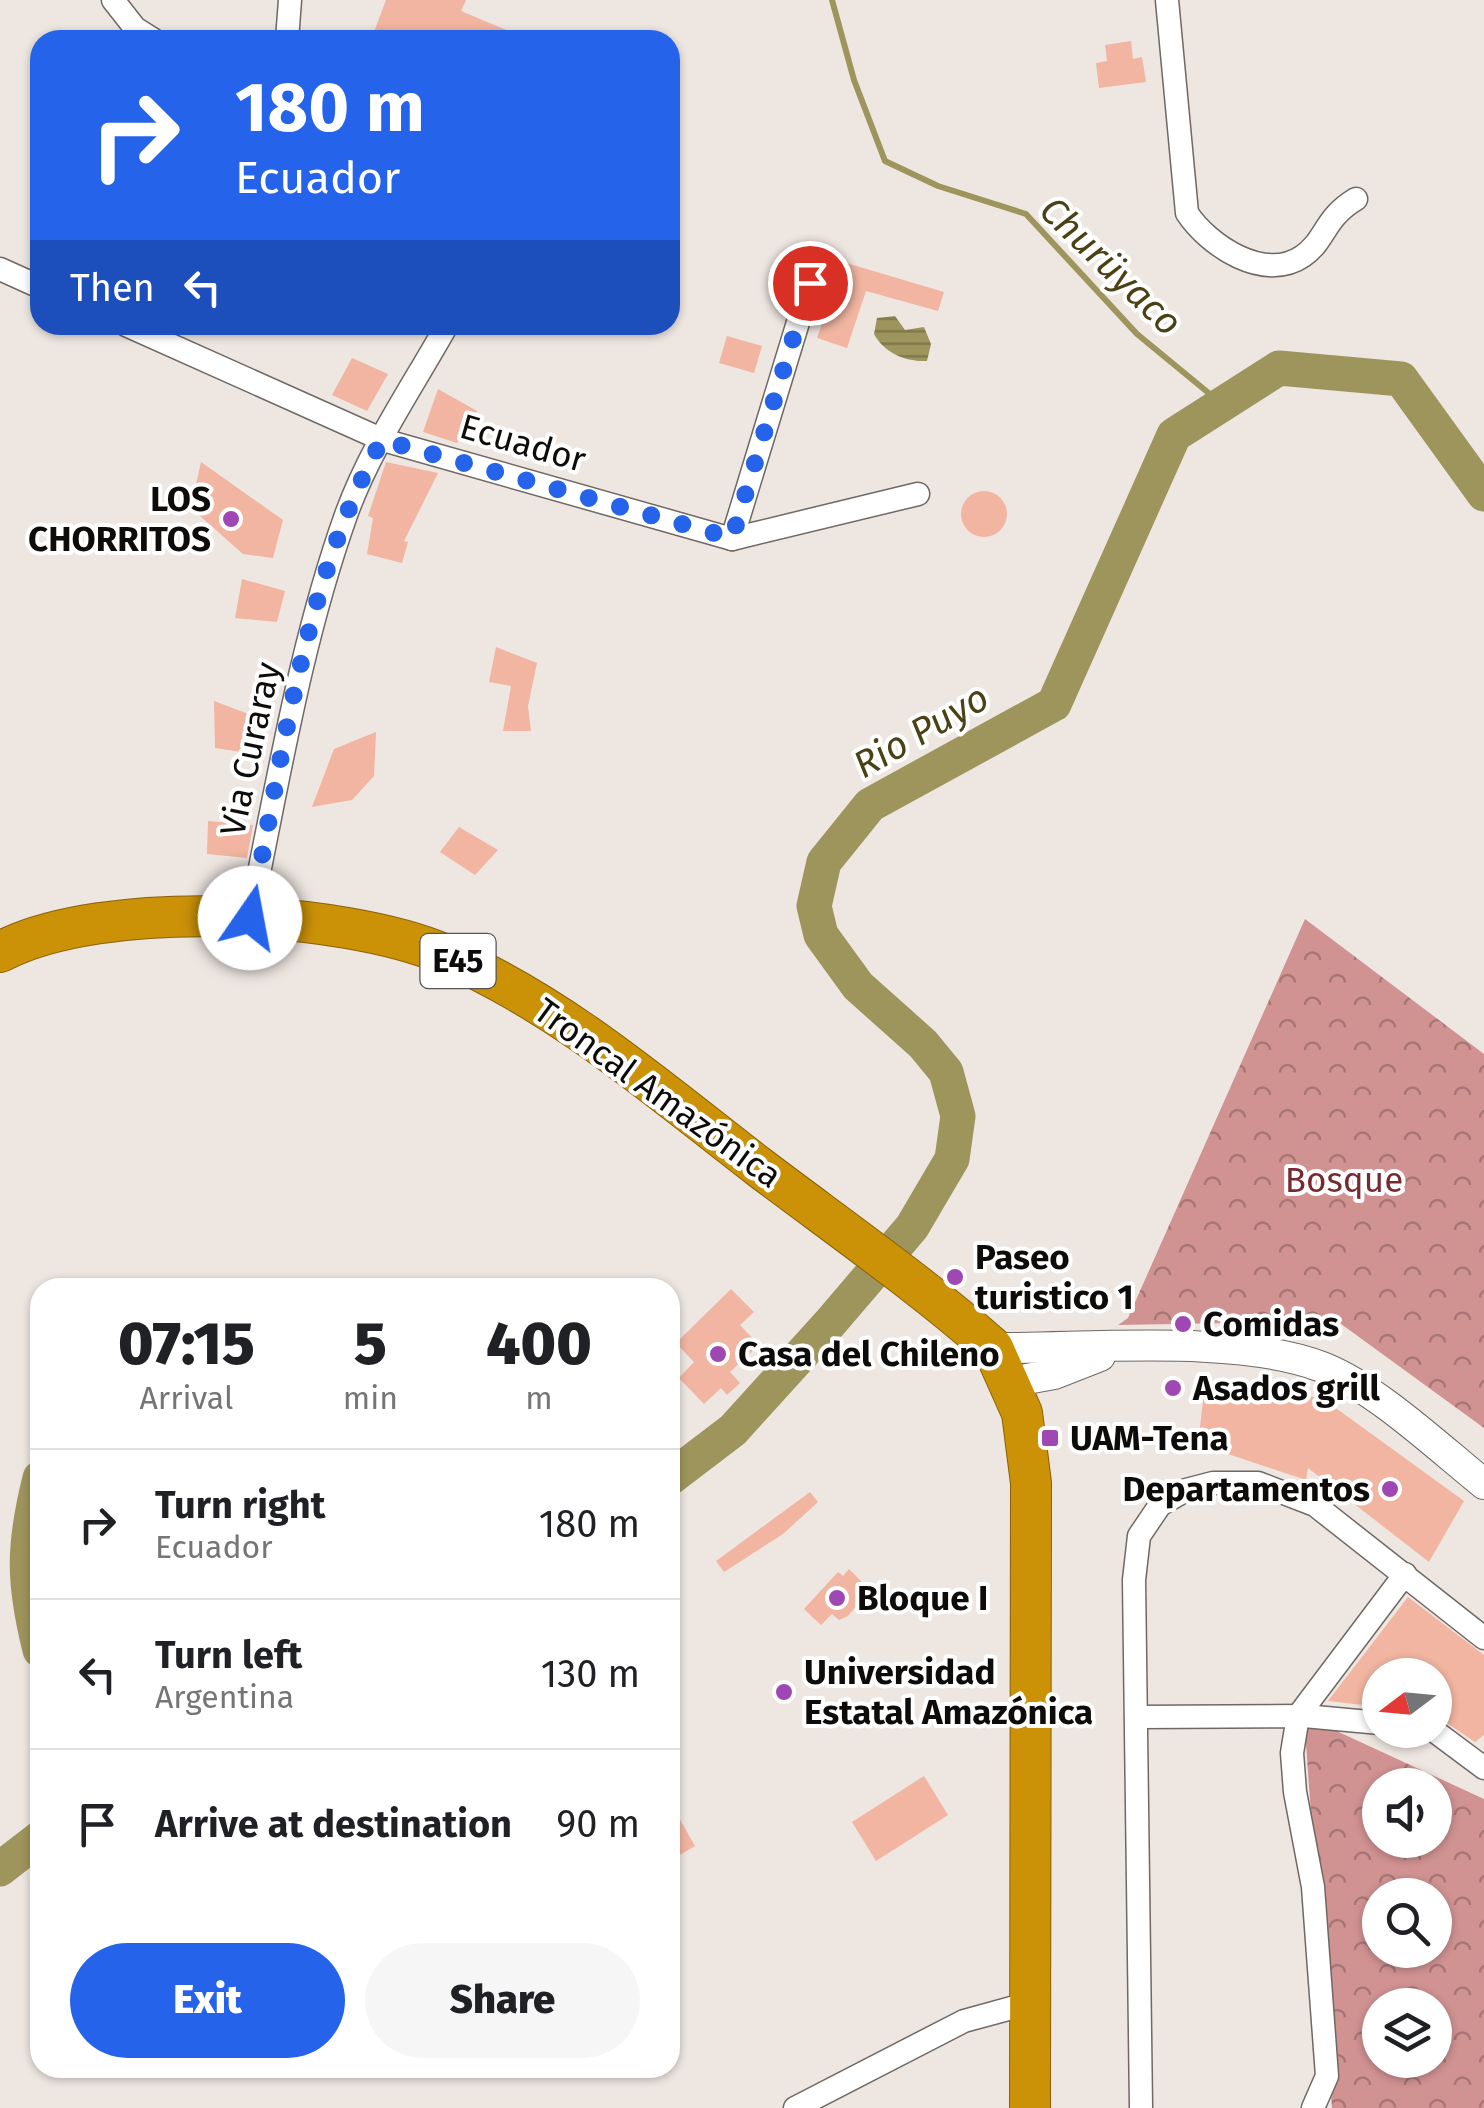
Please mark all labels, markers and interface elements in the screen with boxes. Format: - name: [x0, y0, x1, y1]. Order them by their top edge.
- text: 180 m: [235, 66, 425, 150]
- icon: right: [70, 70, 200, 200]
- text: Ecuador: [235, 151, 400, 205]
- water label: Churüyaco: [1030, 187, 1192, 345]
- pin: [768, 241, 853, 326]
- icon: arrive: [783, 256, 838, 311]
- icon: left: [175, 260, 230, 315]
- text: Then: [70, 265, 155, 311]
- street label: Ecuador: [455, 405, 591, 481]
- place label: LOS CHORRITOS: [28, 478, 211, 560]
- marker: LOS CHORRITOS: [220, 508, 242, 530]
- street label: Via Curaray: [211, 658, 289, 840]
- water label: Rio Puyo: [845, 674, 997, 788]
- position arrow: [198, 866, 302, 970]
- road number: E45: [420, 934, 496, 988]
- street label: Troncal Amazónica: [526, 989, 790, 1197]
- park label: Bosque: [1285, 1159, 1403, 1201]
- place label: Paseo turistico 1: [975, 1236, 1134, 1318]
- marker: Paseo turistico 1: [944, 1266, 966, 1288]
- place label: Comidas: [1203, 1303, 1339, 1345]
- text: 07:15: [118, 1308, 255, 1380]
- text: 5: [354, 1308, 387, 1380]
- text: 400: [486, 1308, 592, 1380]
- marker: Comidas: [1172, 1313, 1194, 1335]
- place label: Casa del Chileno: [738, 1333, 1000, 1375]
- marker: Casa del Chileno: [707, 1343, 729, 1365]
- place label: Asados grill: [1192, 1367, 1381, 1409]
- marker: Asados grill: [1162, 1377, 1184, 1399]
- text: Arrival: [140, 1379, 233, 1417]
- text: min: [343, 1379, 398, 1417]
- text: m: [525, 1379, 553, 1417]
- place label: UAM-Tena: [1070, 1417, 1229, 1459]
- marker: UAM-Tena: [1039, 1427, 1061, 1449]
- place label: Departamentos: [1123, 1468, 1370, 1510]
- marker: Departamentos: [1379, 1478, 1401, 1500]
- text: Turn right: [155, 1482, 325, 1528]
- icon: right: [70, 1497, 125, 1552]
- text: 180 m: [539, 1501, 640, 1547]
- text: Ecuador: [155, 1528, 273, 1566]
- place label: Bloque I: [857, 1577, 988, 1619]
- marker: Bloque I: [826, 1587, 848, 1609]
- text: Turn left: [155, 1632, 302, 1678]
- icon: left: [70, 1647, 125, 1702]
- text: 130 m: [541, 1651, 640, 1697]
- place label: Universidad Estatal Amazónica: [804, 1651, 1093, 1733]
- north arrow: [1362, 1658, 1452, 1748]
- map controls: [1362, 1658, 1452, 2078]
- text: Argentina: [155, 1678, 294, 1716]
- marker: Universidad Estatal Amazónica: [773, 1681, 795, 1703]
- button: sound: [1362, 1768, 1452, 1858]
- icon: arrive: [70, 1797, 125, 1852]
- text: Arrive at destination: [155, 1801, 512, 1847]
- text: 90 m: [556, 1801, 640, 1847]
- button: search: [1362, 1878, 1452, 1968]
- button: Exit: [70, 1943, 345, 2058]
- button: Share: [365, 1943, 640, 2058]
- button: layers: [1362, 1988, 1452, 2078]

